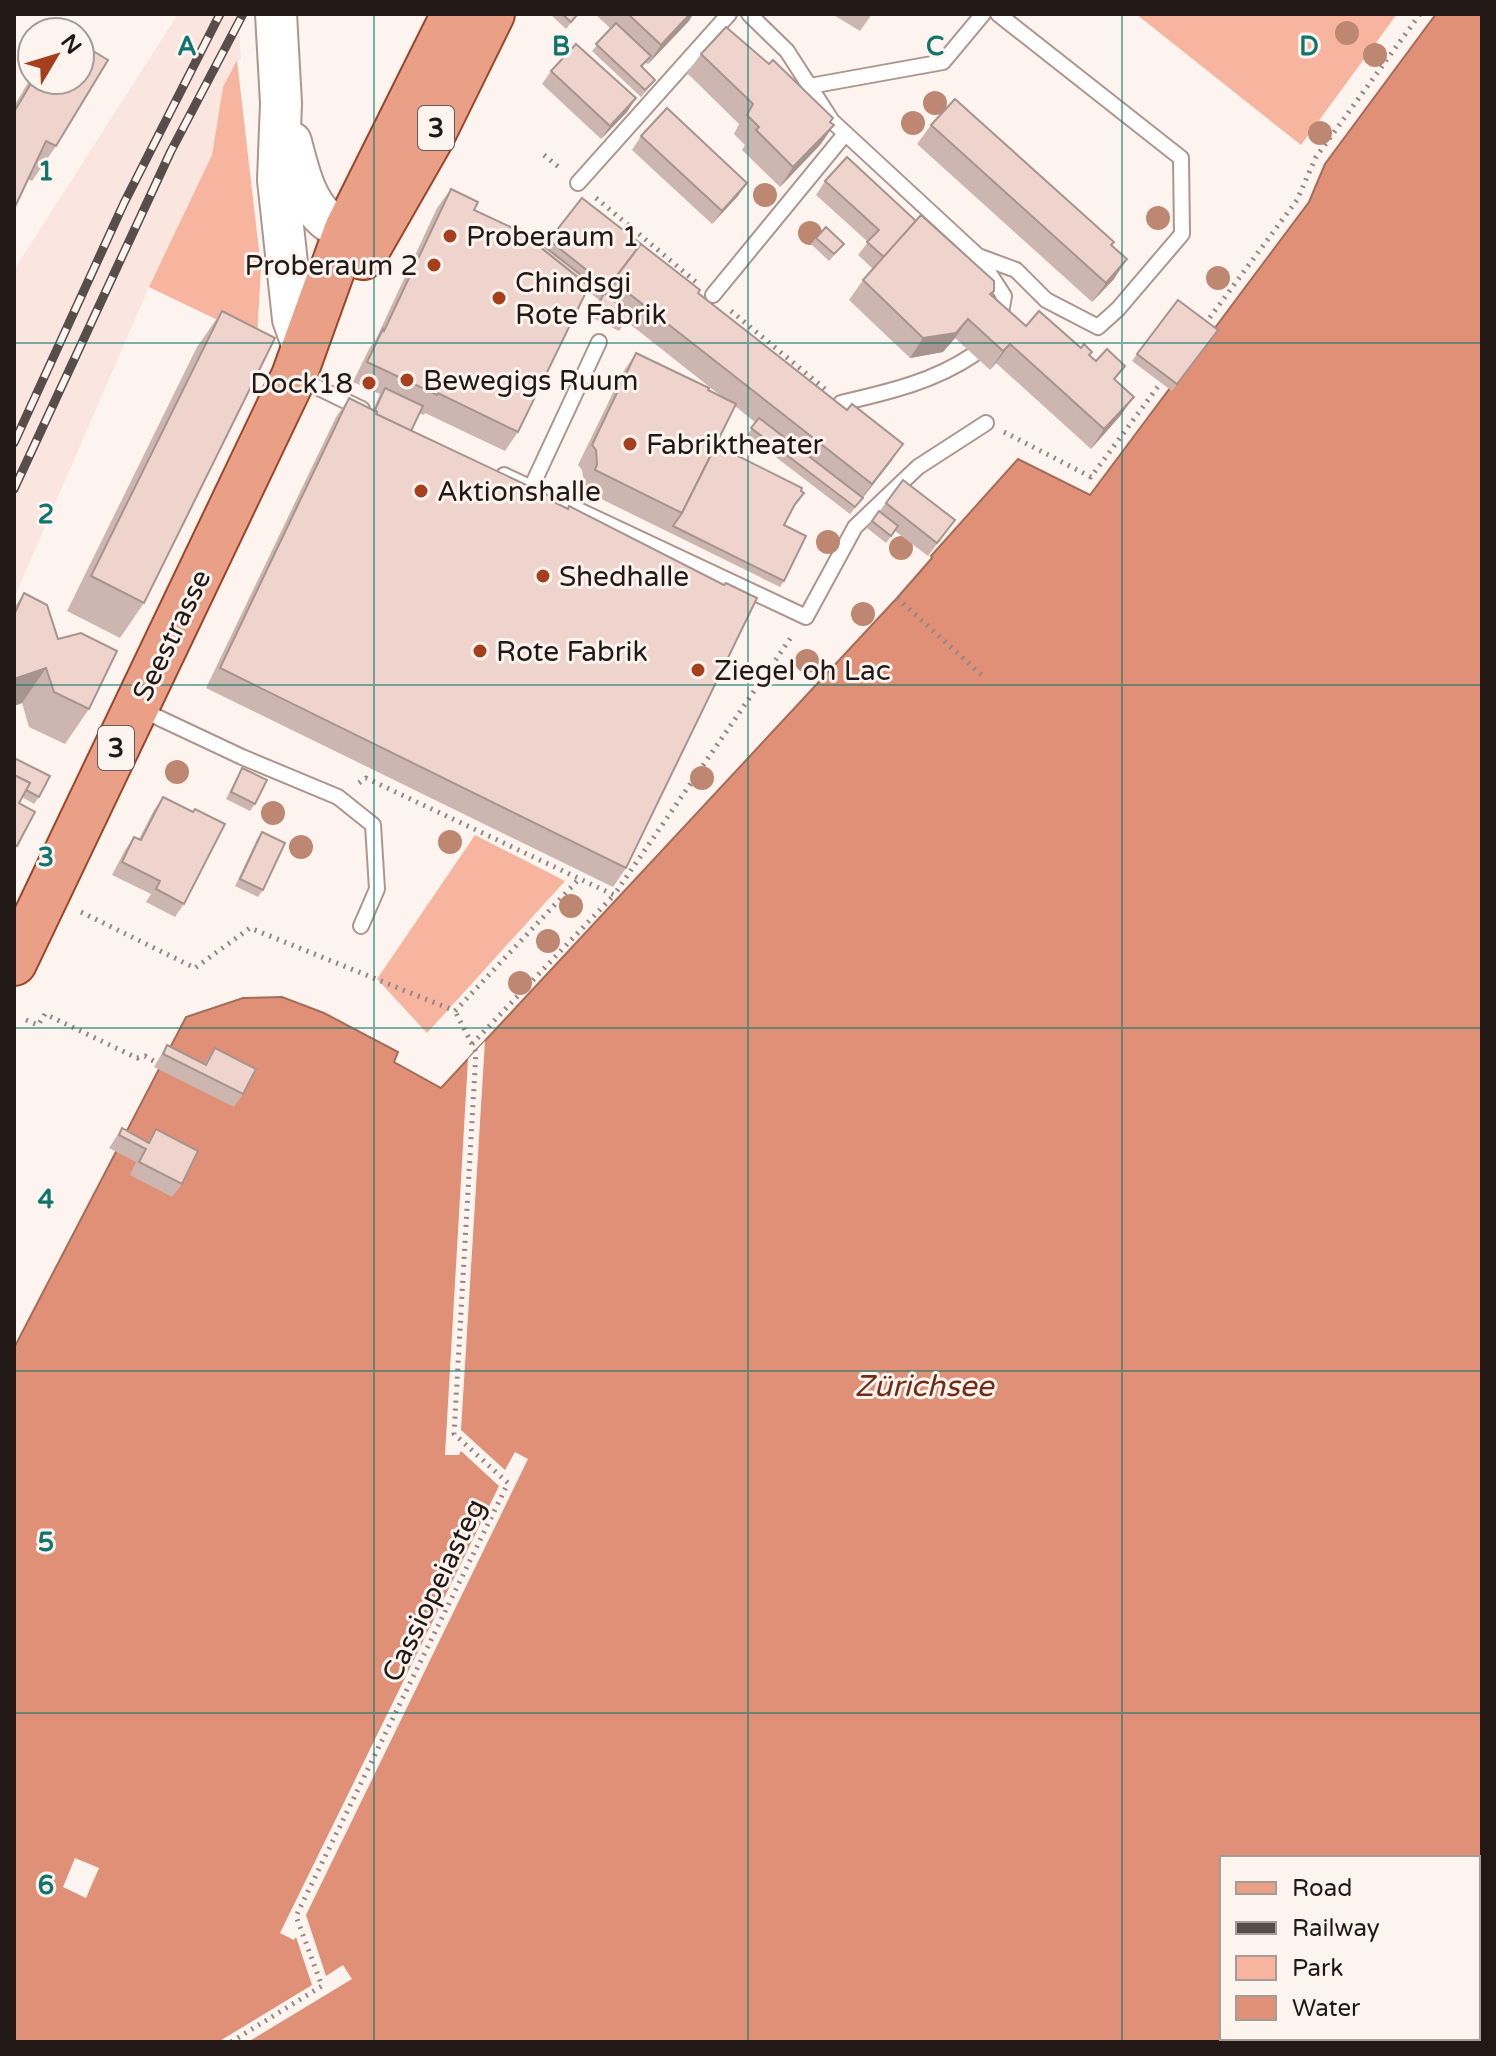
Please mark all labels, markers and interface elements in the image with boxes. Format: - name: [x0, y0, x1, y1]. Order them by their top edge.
- north arrow: [16, 16, 96, 96]
- text: N: [55, 29, 87, 59]
- text: A: [177, 31, 197, 62]
- text: B: [552, 31, 570, 62]
- text: C: [926, 31, 944, 62]
- text: D: [1299, 31, 1319, 62]
- road number: 3: [418, 106, 454, 150]
- text: 1: [38, 156, 54, 187]
- place label: Proberaum 1: [466, 220, 639, 254]
- marker: Proberaum 1: [441, 227, 459, 245]
- place label: Proberaum 2: [245, 249, 418, 283]
- marker: Proberaum 2: [425, 256, 443, 274]
- place label: Chindsgi Rote Fabrik: [515, 266, 667, 332]
- marker: Chindsgi Rote Fabrik: [490, 289, 508, 307]
- place label: Bewegigs Ruum: [423, 364, 639, 398]
- place label: Dock18: [250, 367, 353, 401]
- marker: Bewegigs Ruum: [398, 371, 416, 389]
- marker: Dock18: [360, 374, 378, 392]
- place label: Fabriktheater: [646, 428, 824, 462]
- marker: Fabriktheater: [621, 435, 639, 453]
- place label: Aktionshalle: [437, 475, 601, 509]
- marker: Aktionshalle: [412, 482, 430, 500]
- text: 2: [38, 499, 54, 530]
- place label: Shedhalle: [559, 560, 689, 594]
- street label: Seestrasse: [125, 564, 218, 707]
- marker: Shedhalle: [534, 567, 552, 585]
- place label: Rote Fabrik: [496, 635, 648, 669]
- marker: Rote Fabrik: [471, 642, 489, 660]
- place label: Ziegel oh Lac: [714, 654, 891, 688]
- marker: Ziegel oh Lac: [689, 661, 707, 679]
- road number: 3: [98, 726, 134, 770]
- text: 3: [38, 842, 54, 873]
- text: 4: [38, 1184, 54, 1215]
- water label: Zürichsee: [855, 1368, 996, 1405]
- street label: Cassiopeiasteg: [375, 1493, 493, 1688]
- text: 5: [38, 1527, 54, 1558]
- legend: [1220, 1856, 1480, 2040]
- text: 6: [38, 1870, 54, 1901]
- text: Road: [1292, 1874, 1352, 1903]
- text: Railway: [1292, 1914, 1380, 1943]
- text: Park: [1292, 1954, 1343, 1983]
- text: Water: [1292, 1994, 1361, 2023]

